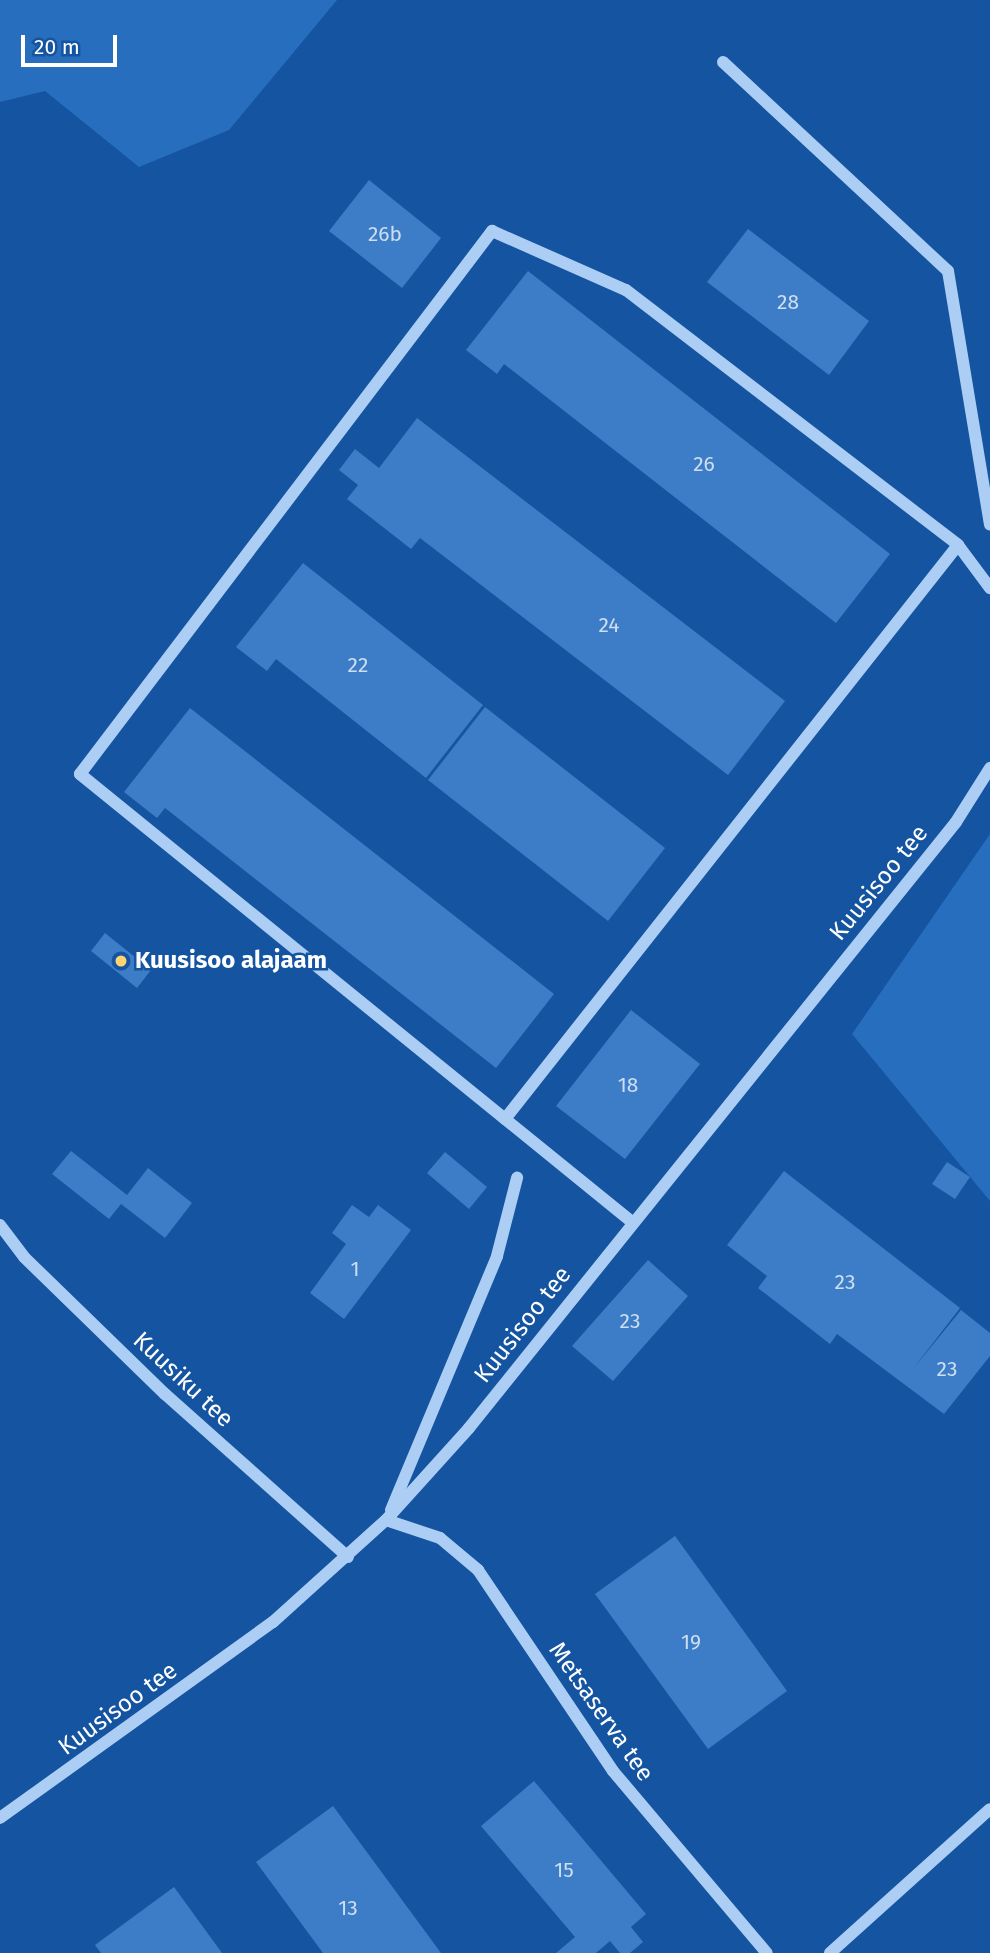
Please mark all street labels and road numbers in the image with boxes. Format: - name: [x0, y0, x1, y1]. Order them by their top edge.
- street label: Kuusisoo tee: [824, 820, 934, 946]
- street label: Kuusisoo tee: [469, 1261, 577, 1389]
- street label: Kuusiku tee: [127, 1326, 239, 1434]
- street label: Metsaserva tee: [542, 1637, 660, 1787]
- street label: Kuusisoo tee: [53, 1656, 183, 1762]

